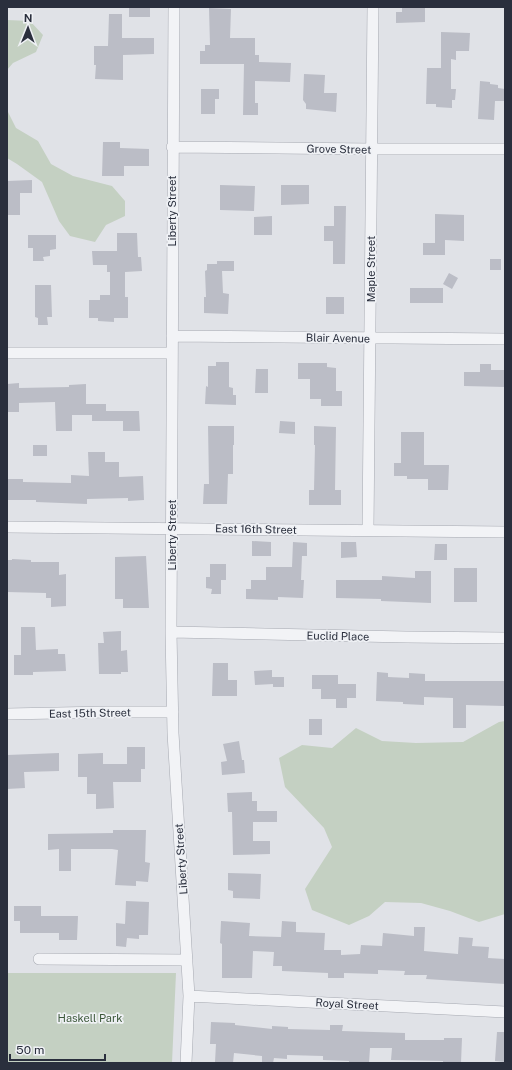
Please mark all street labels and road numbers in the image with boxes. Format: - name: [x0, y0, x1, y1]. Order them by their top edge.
- street label: Grove Street: [307, 142, 371, 156]
- street label: Liberty Street: [166, 175, 178, 247]
- street label: Maple Street: [365, 236, 377, 302]
- street label: Blair Avenue: [306, 331, 370, 345]
- street label: Liberty Street: [166, 499, 178, 571]
- street label: East 16th Street: [215, 522, 297, 536]
- street label: Euclid Place: [306, 629, 370, 643]
- street label: East 15th Street: [49, 706, 131, 720]
- street label: Liberty Street: [173, 823, 189, 895]
- street label: Royal Street: [315, 996, 379, 1012]

